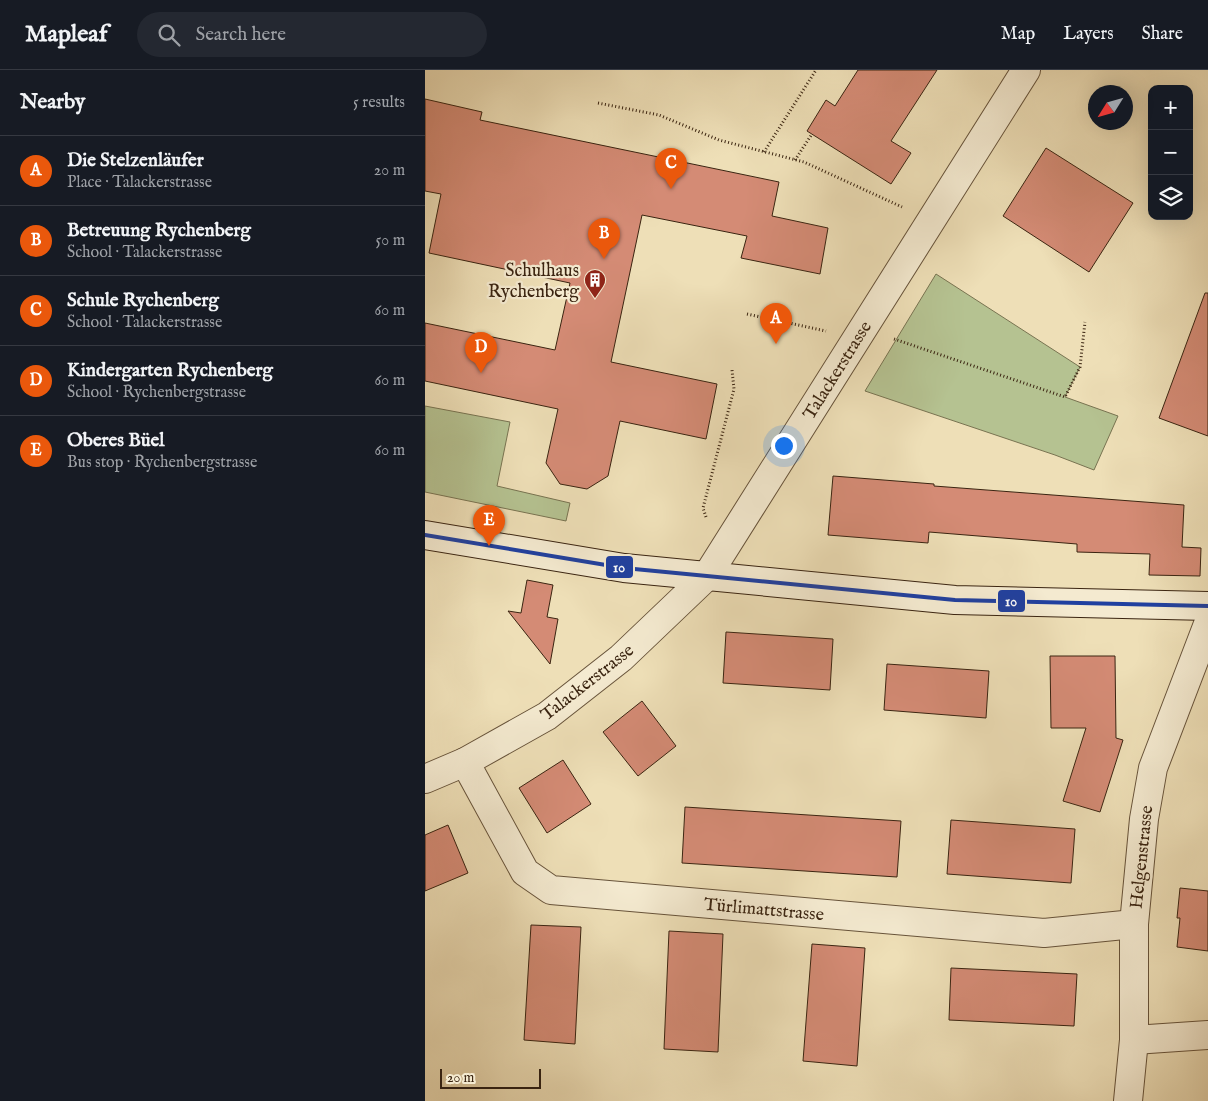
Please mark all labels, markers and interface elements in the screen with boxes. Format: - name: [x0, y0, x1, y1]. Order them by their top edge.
- search box: [137, 12, 487, 57]
- text: Mapleaf: [25, 19, 107, 50]
- icon: search: [155, 21, 183, 49]
- text: Search here: [195, 23, 286, 47]
- text: Map: [1001, 23, 1035, 46]
- text: Layers: [1063, 23, 1114, 46]
- text: Share: [1142, 23, 1183, 46]
- north arrow: [1088, 85, 1133, 130]
- map controls: [1148, 85, 1193, 220]
- button: +: [1148, 85, 1193, 130]
- text: Nearby: [20, 89, 85, 116]
- text: 5 results: [353, 93, 405, 113]
- button: −: [1148, 130, 1193, 175]
- pin: C: [655, 148, 687, 189]
- text: Die Stelzenläufer: [67, 149, 204, 173]
- text: A: [31, 161, 41, 181]
- text: 20 m: [374, 161, 405, 181]
- text: Place · Talackerstrasse: [67, 173, 212, 193]
- button: layers: [1148, 175, 1193, 220]
- pin: B: [588, 218, 620, 259]
- text: Betreuung Rychenberg: [67, 219, 251, 243]
- text: B: [31, 231, 41, 251]
- text: 50 m: [376, 231, 405, 251]
- text: School · Talackerstrasse: [67, 243, 222, 263]
- place label: Schulhaus Rychenberg: [488, 260, 579, 304]
- building icon: Schulhaus Rychenberg: [583, 268, 607, 299]
- text: Schule Rychenberg: [67, 289, 219, 313]
- text: C: [30, 301, 42, 321]
- text: 60 m: [375, 301, 405, 321]
- pin: A: [760, 303, 792, 344]
- text: School · Talackerstrasse: [67, 313, 222, 333]
- street label: Talackerstrasse: [799, 317, 878, 424]
- pin: D: [465, 332, 497, 373]
- text: Kindergarten Rychenberg: [67, 359, 273, 383]
- text: D: [30, 371, 42, 391]
- text: 60 m: [375, 371, 405, 391]
- text: School · Rychenbergstrasse: [67, 383, 246, 403]
- text: Oberes Büel: [67, 429, 165, 453]
- your location: [771, 433, 797, 459]
- text: E: [30, 441, 42, 461]
- text: 60 m: [375, 441, 405, 461]
- text: Bus stop · Rychenbergstrasse: [67, 453, 257, 473]
- pin: E: [473, 505, 505, 546]
- line badge: 10: [605, 555, 634, 579]
- text: 10: [613, 559, 625, 577]
- line badge: 10: [997, 589, 1026, 613]
- text: 10: [1005, 593, 1017, 611]
- street label: Talackerstrasse: [537, 640, 639, 727]
- street label: Helgenstrasse: [1126, 804, 1159, 910]
- street label: Türlimattstrasse: [703, 894, 825, 927]
- scale bar: [440, 1066, 541, 1089]
- text: 20 m: [447, 1069, 474, 1087]

